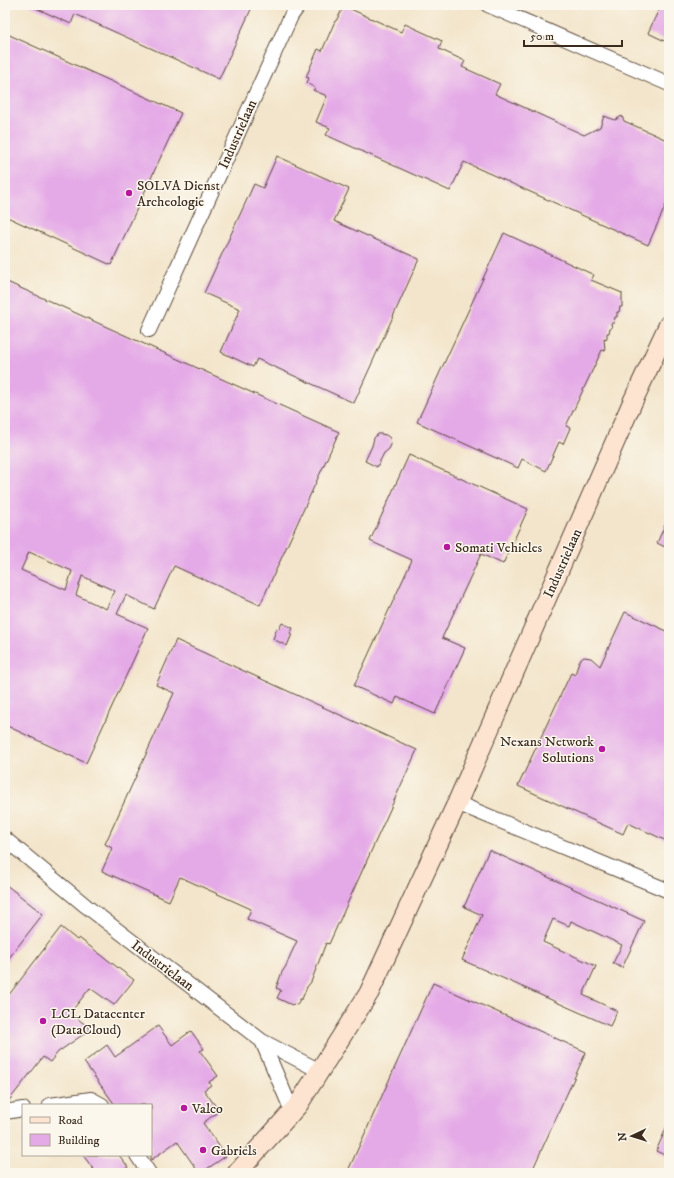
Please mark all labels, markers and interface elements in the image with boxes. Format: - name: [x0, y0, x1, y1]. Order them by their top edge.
- scale bar: [524, 22, 622, 48]
- text: 50 m: [530, 29, 554, 44]
- street label: Industrielaan: [215, 96, 261, 172]
- place label: SOLVA Dienst Archeologie: [137, 177, 220, 211]
- marker: SOLVA Dienst Archeologie: [124, 188, 134, 198]
- street label: Industrielaan: [540, 525, 586, 601]
- place label: Somati Vehicles: [455, 539, 543, 557]
- marker: Somati Vehicles: [442, 542, 452, 552]
- place label: Nexans Network Solutions: [500, 733, 594, 767]
- marker: Nexans Network Solutions: [597, 744, 607, 754]
- street label: Industrielaan: [127, 936, 198, 996]
- place label: LCL Datacenter (DataCloud): [51, 1005, 146, 1039]
- marker: LCL Datacenter (DataCloud): [38, 1016, 48, 1026]
- place label: Valco: [191, 1100, 223, 1118]
- marker: Valco: [179, 1103, 189, 1113]
- legend: [22, 1104, 152, 1156]
- text: Road: [58, 1113, 83, 1128]
- north arrow: [612, 1116, 652, 1156]
- text: N: [616, 1132, 630, 1142]
- text: Building: [58, 1133, 99, 1148]
- place label: Gabriels: [211, 1142, 257, 1160]
- marker: Gabriels: [198, 1145, 208, 1155]

